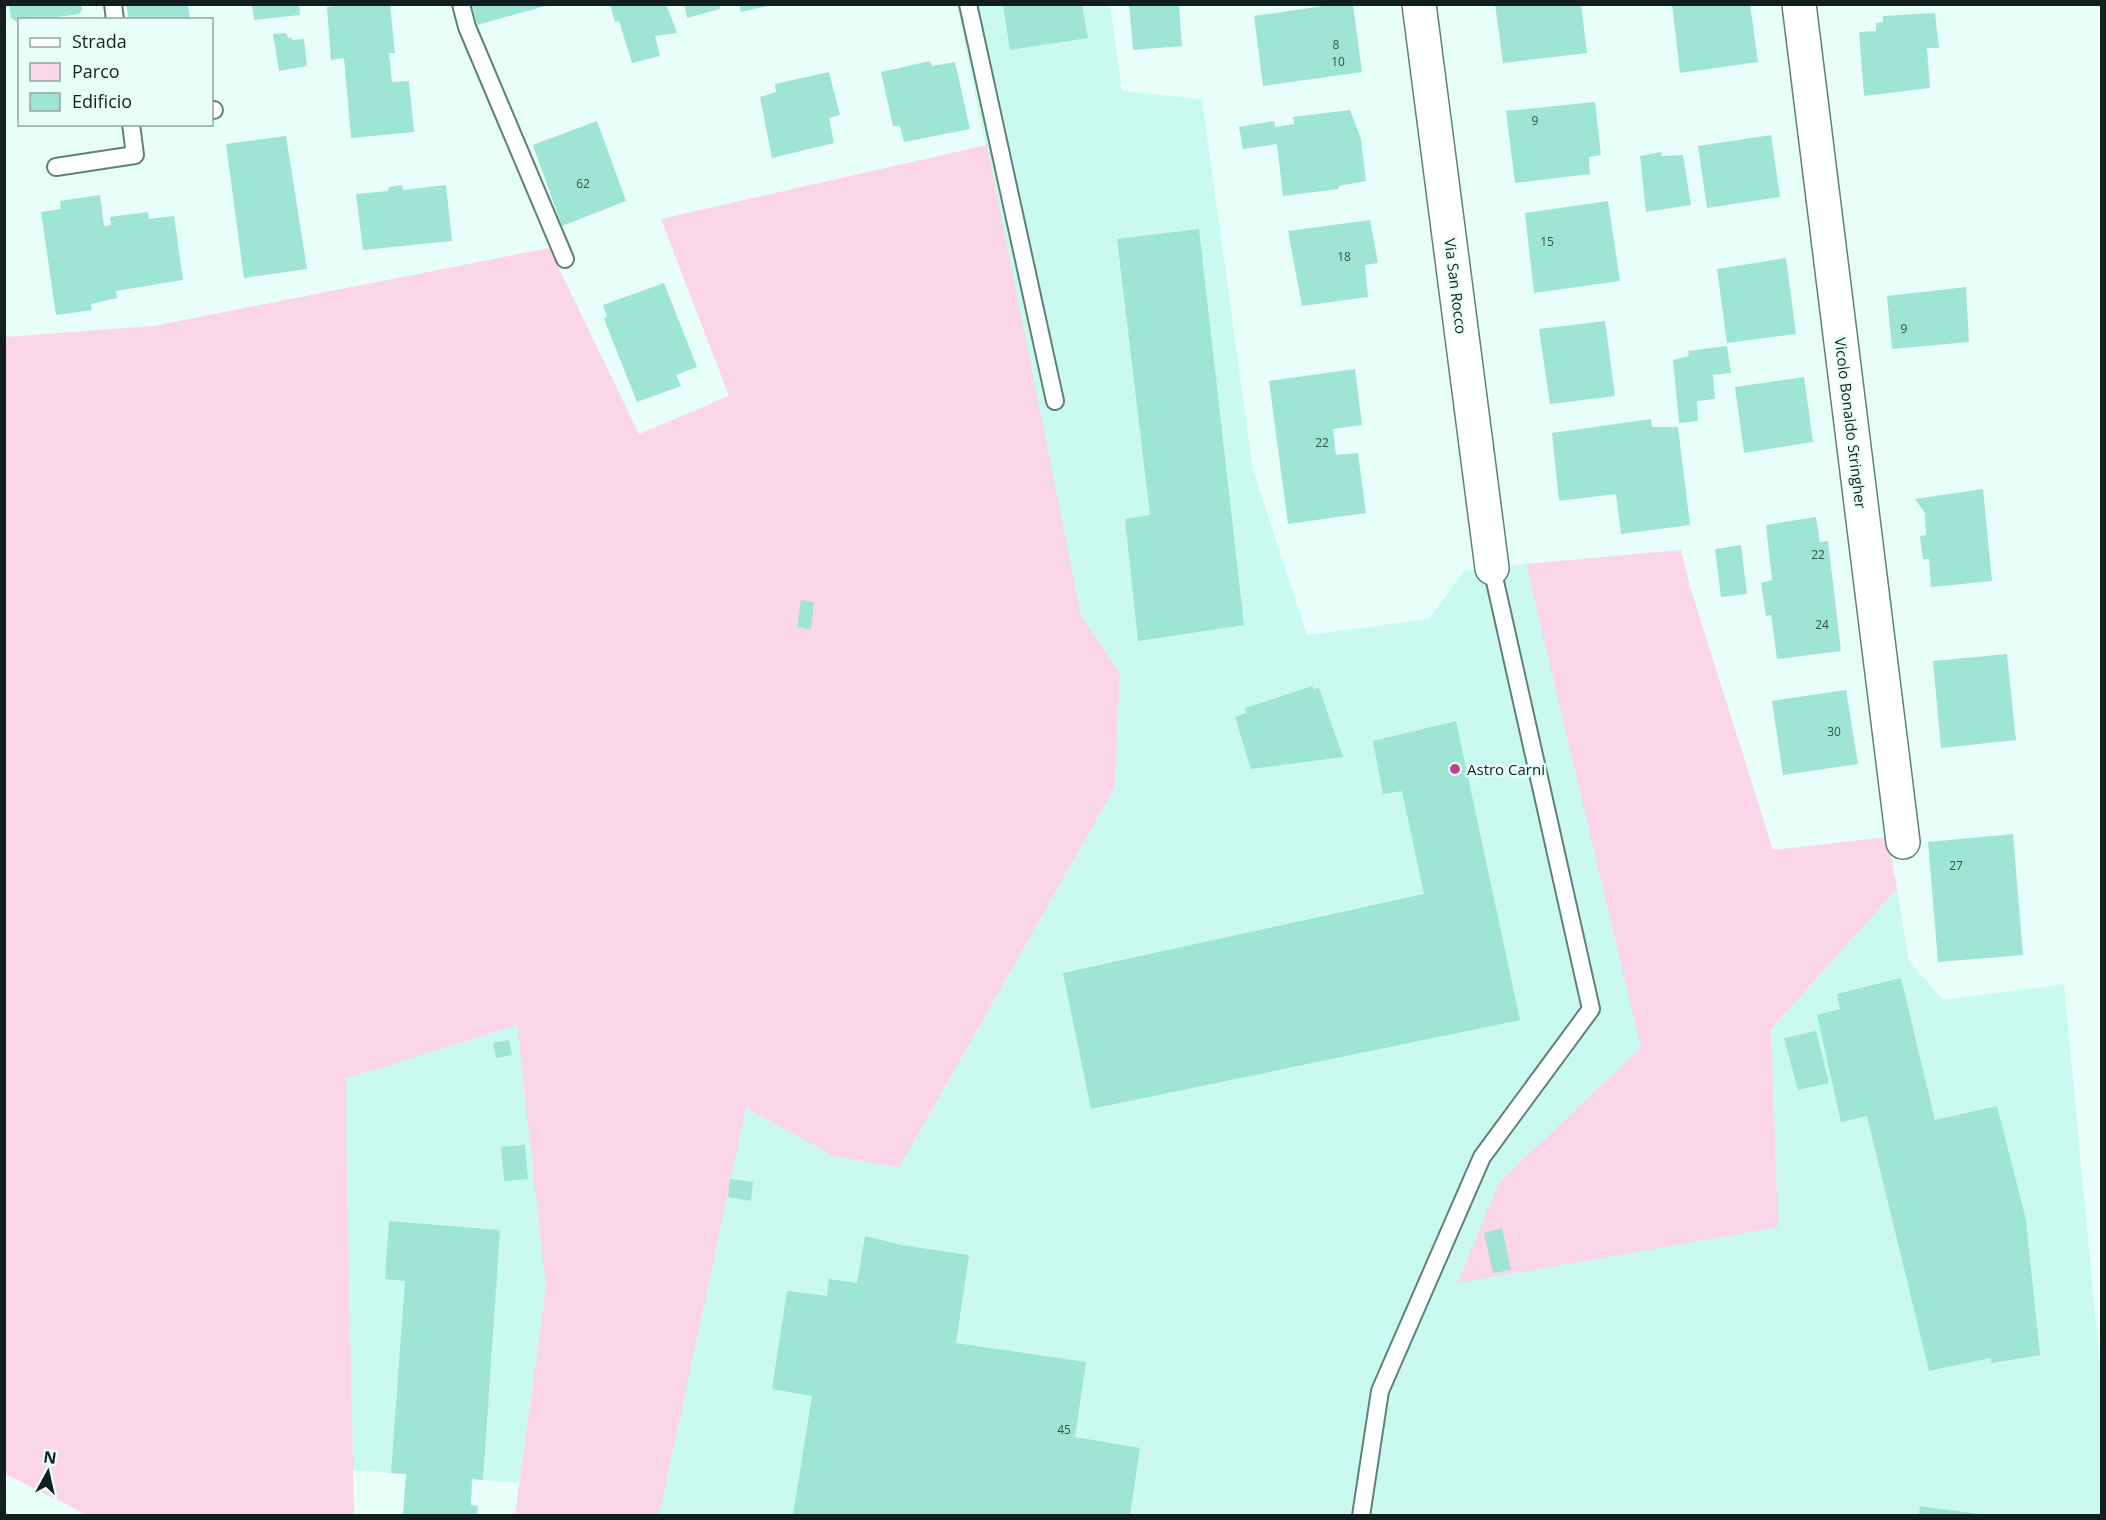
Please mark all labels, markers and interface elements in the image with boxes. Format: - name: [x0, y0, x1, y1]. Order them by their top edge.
- legend: [18, 18, 213, 126]
- text: Strada: [72, 29, 127, 53]
- house number: 8: [1333, 36, 1340, 53]
- house number: 10: [1331, 53, 1345, 70]
- text: Parco: [72, 59, 120, 83]
- text: Edificio: [72, 89, 132, 113]
- house number: 9: [1532, 112, 1539, 129]
- house number: 62: [576, 175, 590, 192]
- house number: 15: [1540, 233, 1554, 250]
- street label: Via San Rocco: [1440, 237, 1472, 335]
- house number: 18: [1337, 248, 1351, 265]
- house number: 9: [1901, 320, 1908, 337]
- street label: Vicolo Bonaldo Stringher: [1831, 336, 1871, 510]
- house number: 22: [1315, 434, 1329, 451]
- house number: 22: [1811, 546, 1825, 563]
- house number: 24: [1815, 616, 1829, 633]
- house number: 30: [1827, 723, 1841, 740]
- place label: Astro Carni: [1467, 759, 1545, 779]
- marker: Astro Carni: [1448, 762, 1462, 776]
- house number: 27: [1949, 857, 1963, 874]
- house number: 45: [1057, 1421, 1071, 1438]
- north arrow: [18, 1442, 78, 1502]
- text: N: [42, 1445, 58, 1469]

